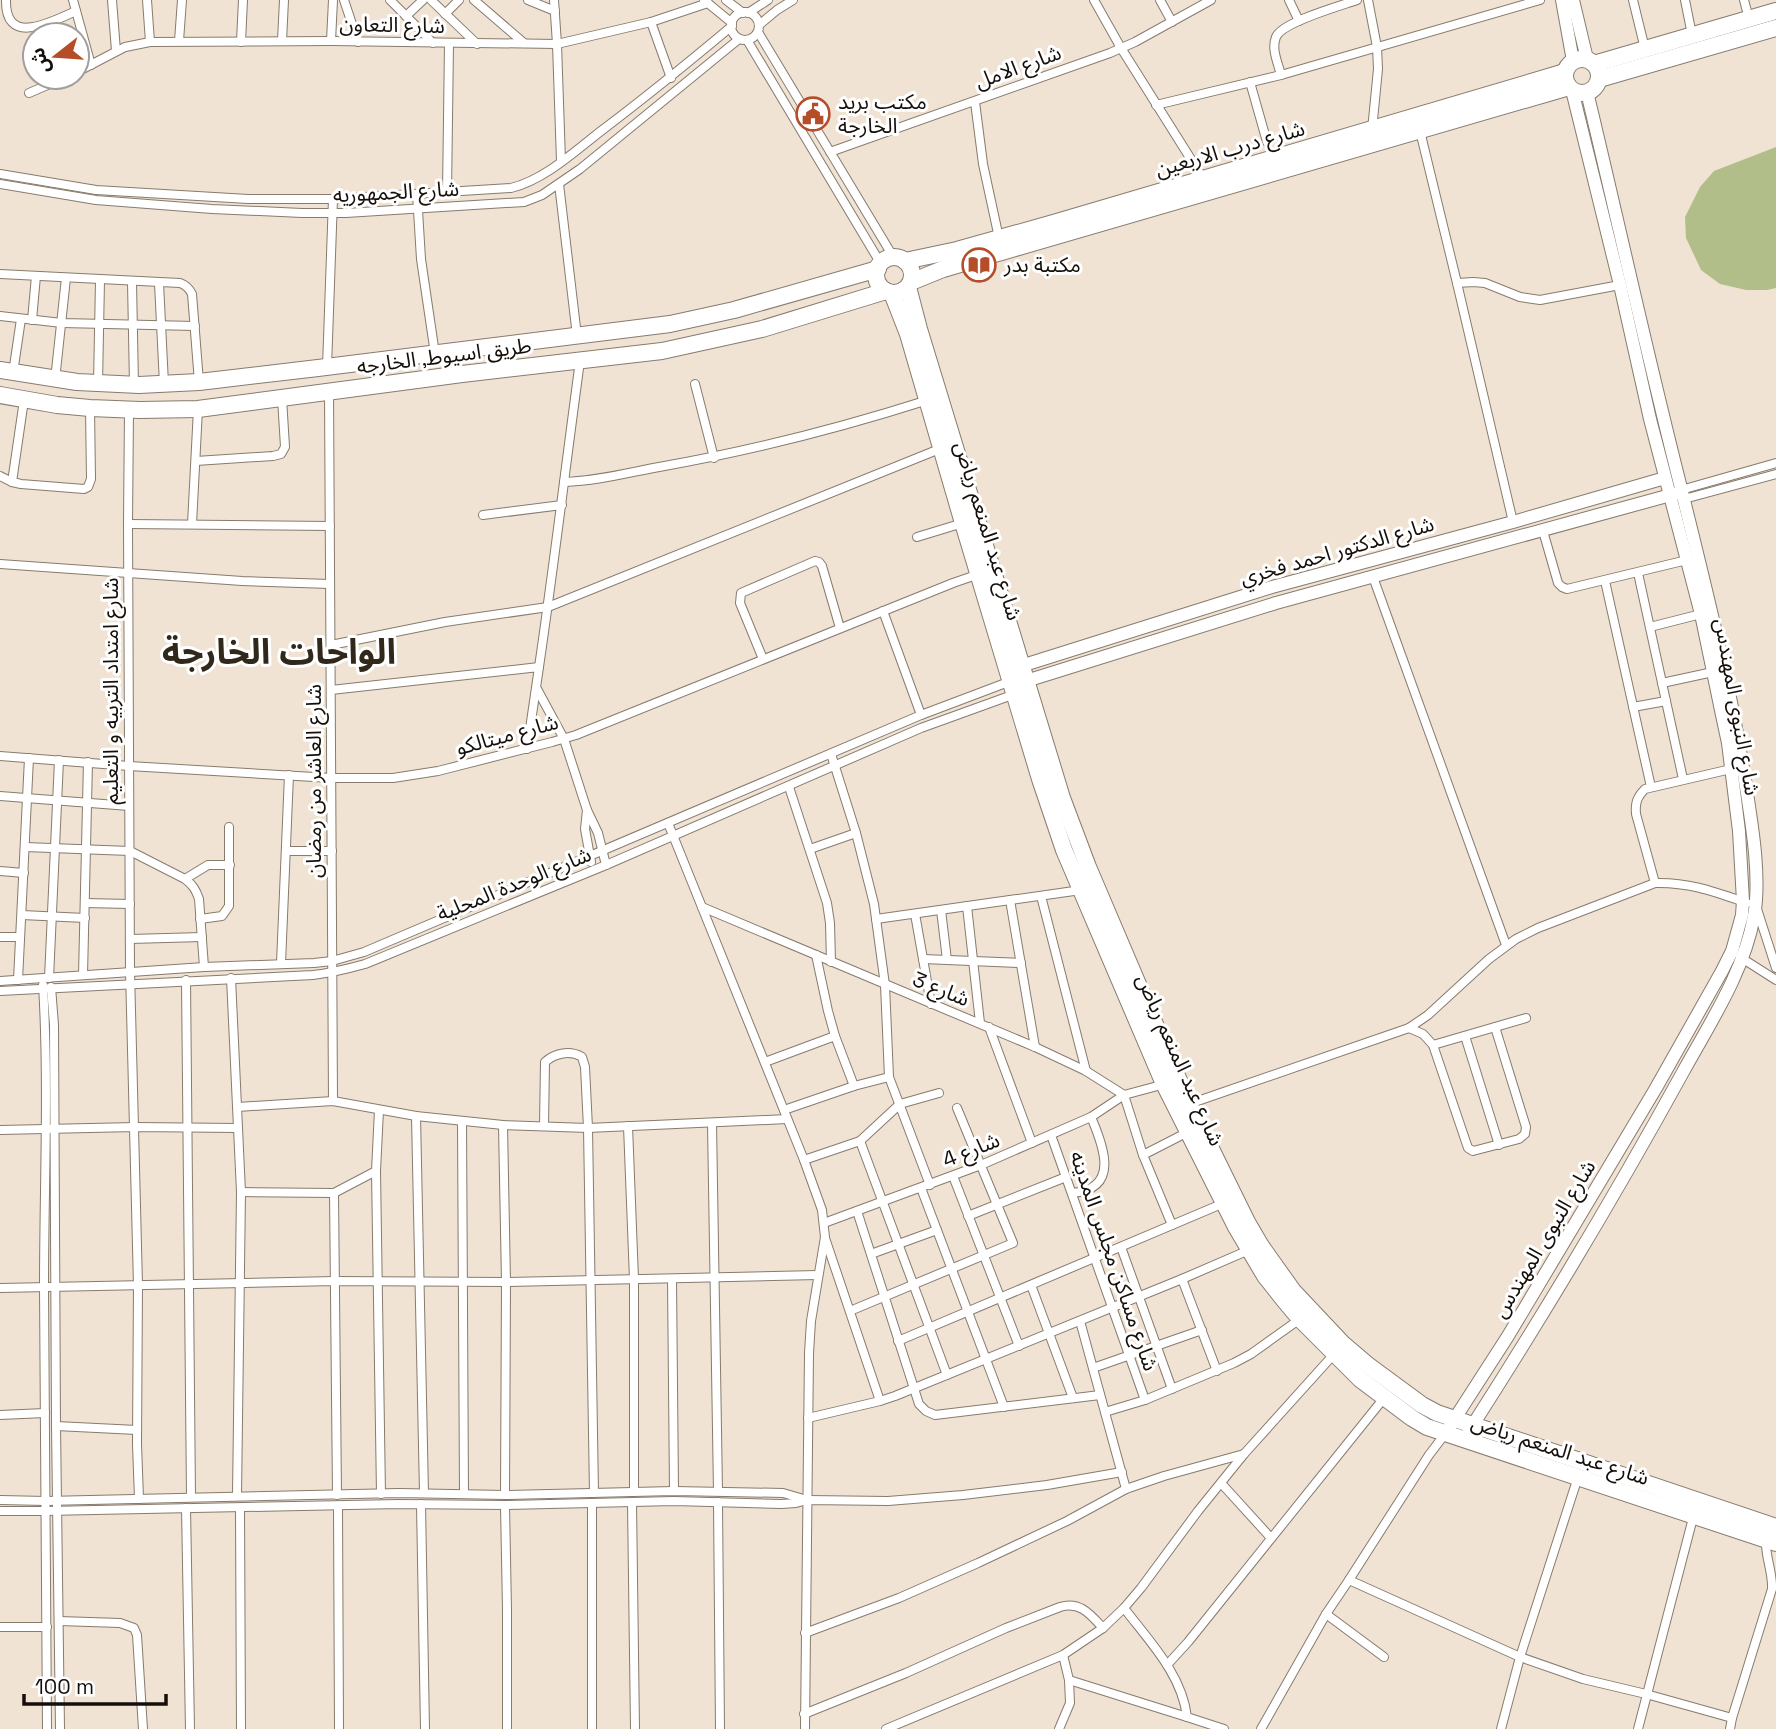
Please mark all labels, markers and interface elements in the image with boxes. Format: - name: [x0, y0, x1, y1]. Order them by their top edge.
- street label: شارع التعاون: [339, 10, 445, 41]
- north arrow: [21, 21, 91, 91]
- street label: شارع الامل: [971, 38, 1065, 96]
- text: ش: [24, 45, 56, 77]
- place label: مكتب بريد الخارجة: [838, 88, 927, 139]
- public building icon: مكتب بريد الخارجة: [794, 95, 832, 133]
- street label: شارع درب الاربعين: [1152, 114, 1308, 185]
- street label: شارع الجمهوريه: [332, 175, 460, 210]
- library icon: مكتبة بدر: [960, 246, 998, 284]
- place label: مكتبة بدر: [1003, 251, 1081, 278]
- street label: طريق اسيوط, الخارجه: [355, 331, 533, 380]
- street label: شارع عبد المنعم رياض: [947, 438, 1029, 624]
- street label: شارع الدكتور احمد فخري: [1237, 510, 1438, 594]
- street label: شارع امتداد التربيه و التعليم: [97, 578, 126, 804]
- street label: شارع النبوى المهندس: [1707, 616, 1766, 798]
- district label: الواحات الخارجة: [162, 630, 396, 674]
- street label: شارع العاشر من رمضان: [300, 684, 329, 878]
- street label: شارع ميتالكو: [453, 708, 562, 763]
- street label: شارع الوحدة المحلية: [433, 840, 596, 929]
- street label: شارع 3: [908, 965, 974, 1014]
- street label: شارع عبد المنعم رياض: [1129, 970, 1231, 1151]
- street label: شارع 4: [938, 1126, 1004, 1175]
- street label: شارع مساكن مجلس المدينه: [1062, 1147, 1165, 1375]
- street label: شارع النبوى المهندس: [1486, 1155, 1603, 1324]
- street label: شارع عبد المنعم رياض: [1467, 1408, 1653, 1493]
- scale bar: [24, 1662, 166, 1706]
- text: 100 m: [35, 1673, 94, 1700]

